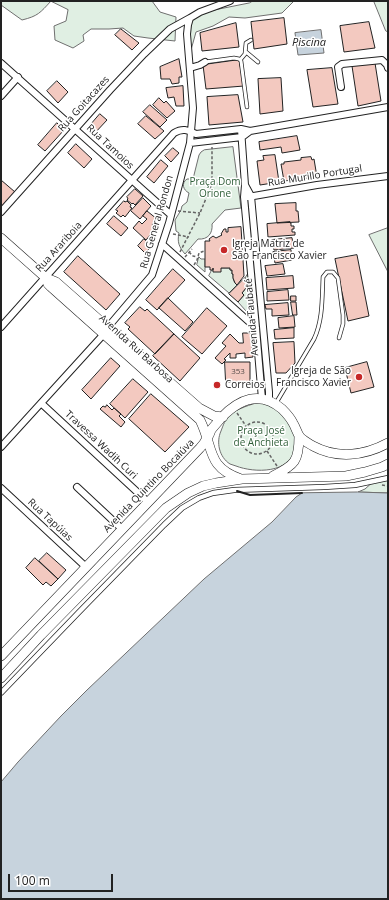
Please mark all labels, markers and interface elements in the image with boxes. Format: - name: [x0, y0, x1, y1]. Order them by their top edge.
- water label: Piscina: [292, 36, 326, 50]
- street label: Rua Goitacazes: [56, 74, 112, 134]
- street label: Rua Tamoios: [84, 122, 136, 172]
- street label: Rua Murillo Portugal: [267, 163, 363, 189]
- street label: Rua General Rondon: [138, 174, 176, 270]
- park label: Praça Dom Orione: [189, 176, 241, 200]
- street label: Rua Arariboia: [33, 219, 85, 275]
- place label: Igreja Matriz de São Francisco Xavier: [232, 238, 327, 262]
- marker: Igreja Matriz de São Francisco Xavier: [219, 245, 229, 255]
- street label: Avenida Taubaté: [243, 278, 261, 356]
- street label: Avenida Rui Barbosa: [96, 312, 176, 386]
- place label: Igreja de São Francisco Xavier: [276, 365, 351, 388]
- house number: 353: [231, 367, 245, 377]
- marker: Igreja de São Francisco Xavier: [354, 372, 364, 382]
- place label: Correios: [225, 379, 264, 391]
- marker: Correios: [212, 380, 222, 390]
- street label: Travessa Wadih Curi: [62, 408, 140, 482]
- park label: Praça José de Anchieta: [234, 425, 288, 448]
- street label: Avenida Quintino Bocaiúva: [101, 437, 197, 535]
- street label: Rua Tapúias: [25, 496, 75, 544]
- scale bar: [10, 866, 115, 892]
- text: 100 m: [15, 872, 50, 889]

